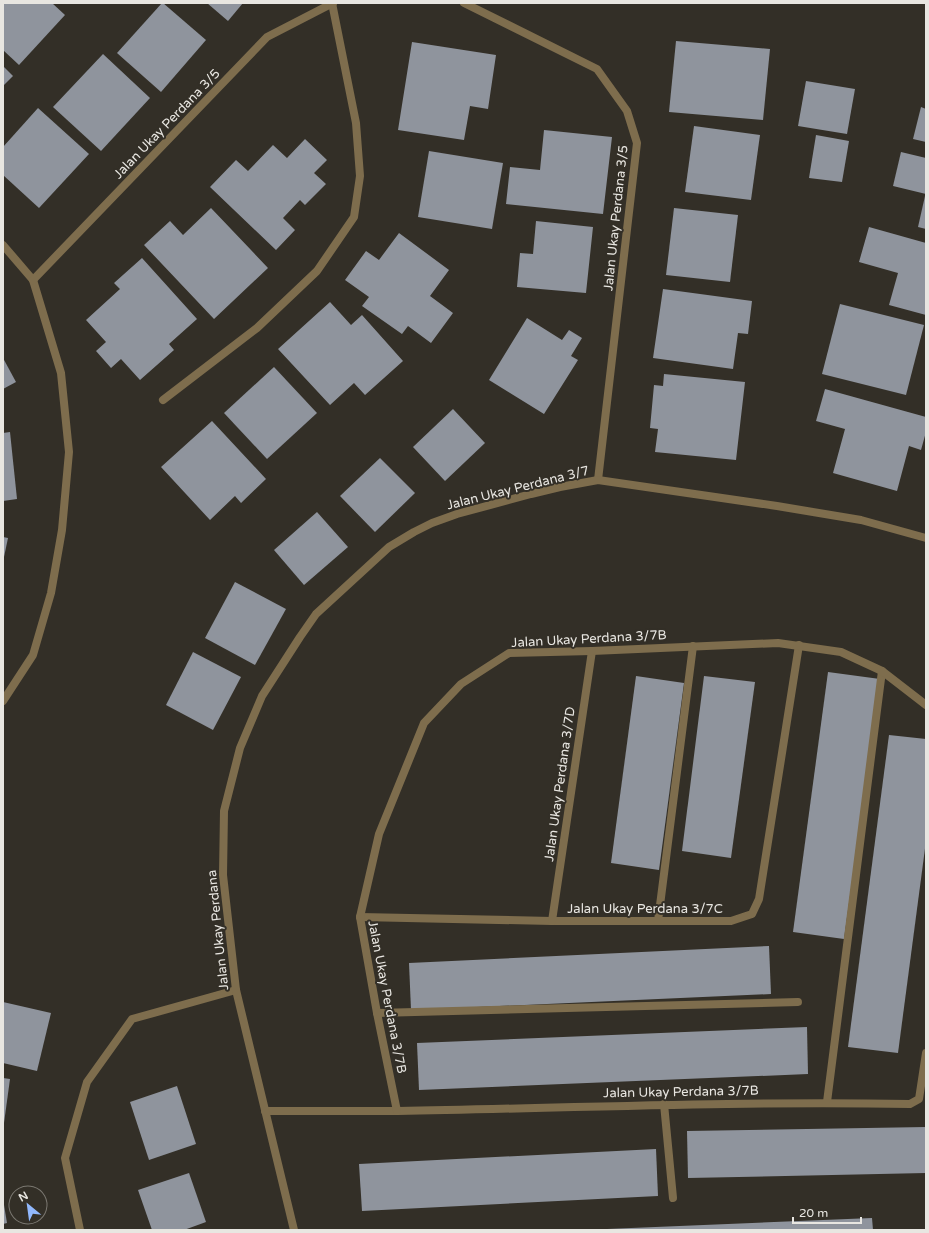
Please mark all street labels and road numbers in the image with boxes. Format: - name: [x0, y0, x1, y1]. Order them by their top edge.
- street label: Jalan Ukay Perdana 3/5: [110, 66, 224, 182]
- street label: Jalan Ukay Perdana 3/5: [600, 144, 632, 292]
- street label: Jalan Ukay Perdana 3/7: [445, 463, 591, 513]
- street label: Jalan Ukay Perdana 3/7B: [511, 627, 667, 651]
- street label: Jalan Ukay Perdana 3/7D: [541, 705, 579, 862]
- street label: Jalan Ukay Perdana: [204, 869, 232, 991]
- street label: Jalan Ukay Perdana 3/7C: [567, 901, 723, 917]
- street label: Jalan Ukay Perdana 3/7B: [364, 919, 410, 1075]
- street label: Jalan Ukay Perdana 3/7B: [603, 1083, 759, 1101]

